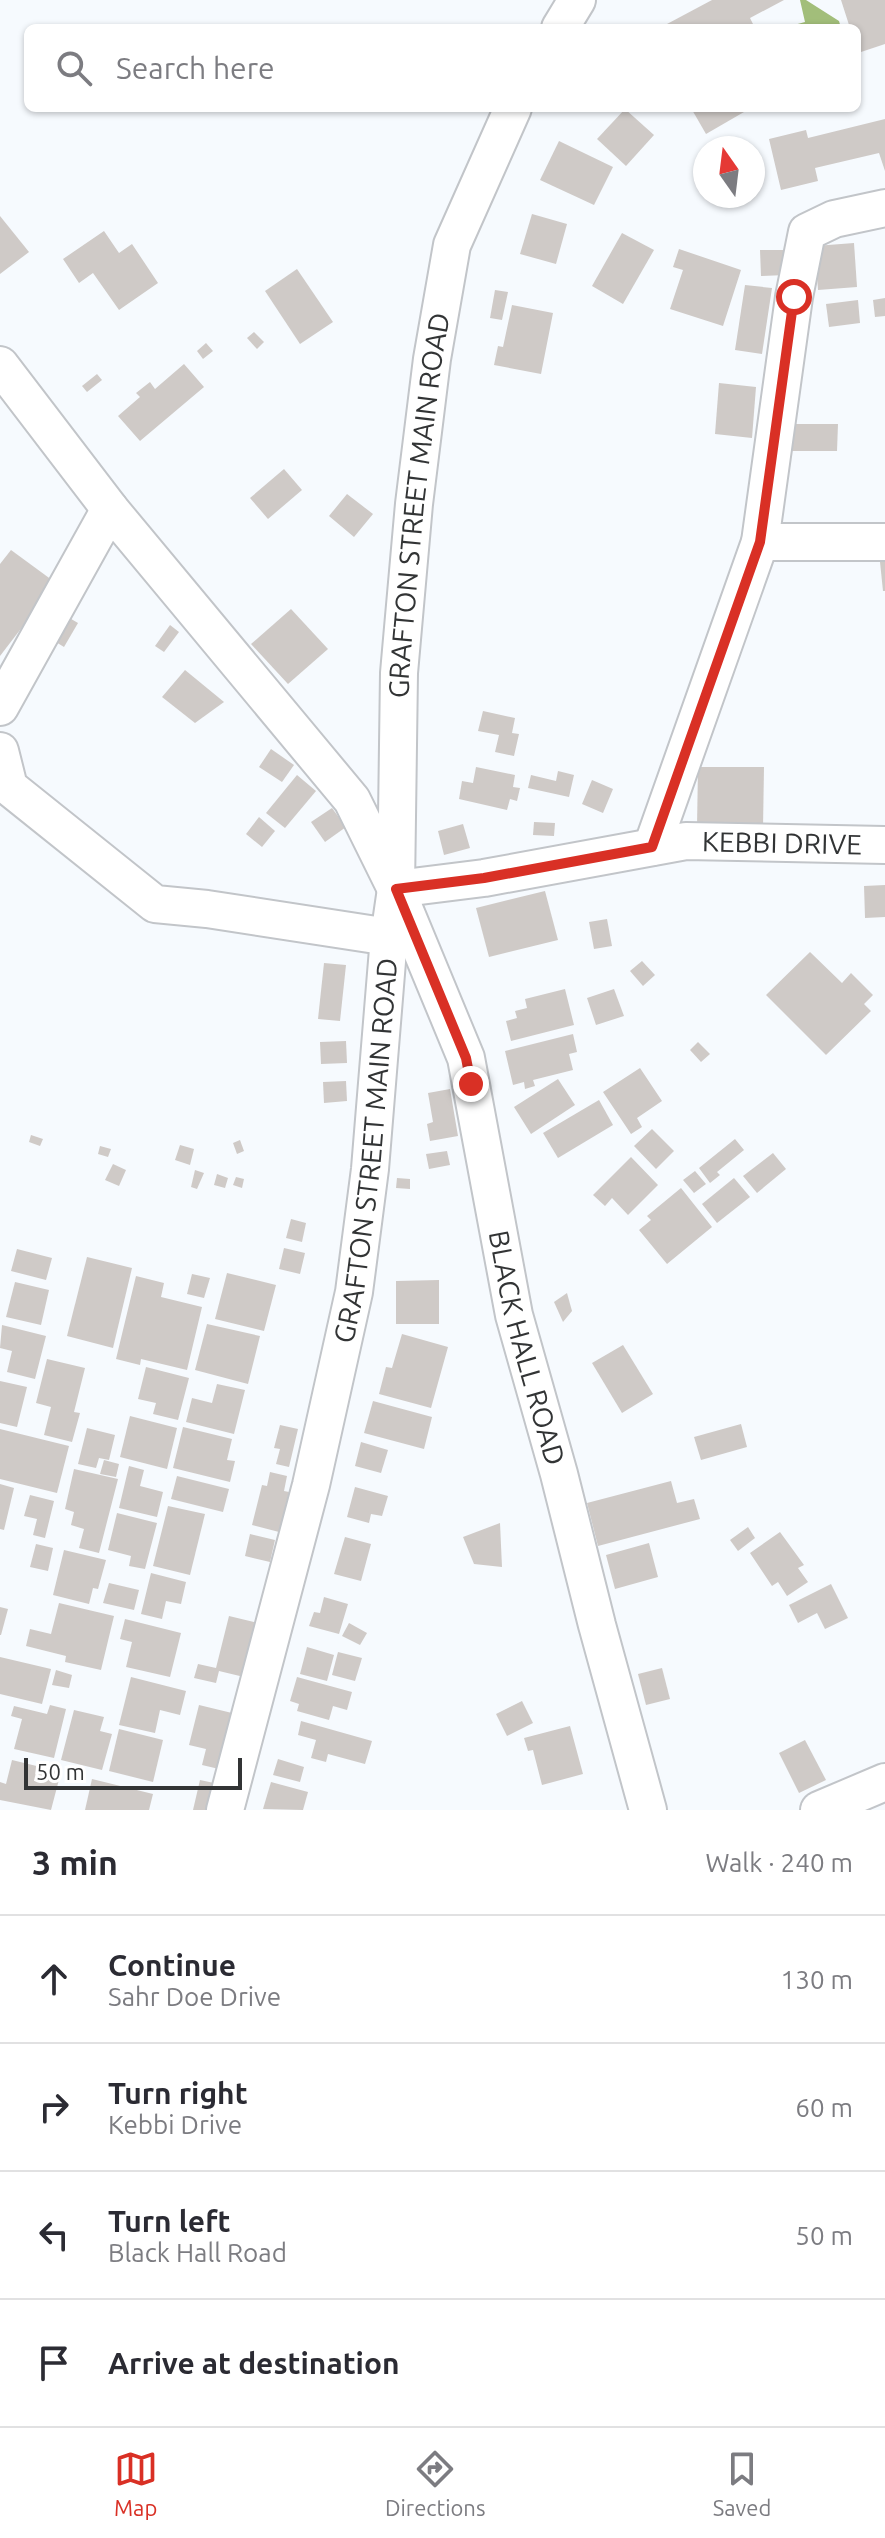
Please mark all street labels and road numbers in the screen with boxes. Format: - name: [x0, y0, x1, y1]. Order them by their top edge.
- street label: GRAFTON STREET MAIN ROAD: [382, 310, 455, 698]
- street label: KEBBI DRIVE: [702, 825, 862, 860]
- street label: GRAFTON STREET MAIN ROAD: [327, 957, 402, 1346]
- street label: BLACK HALL ROAD: [484, 1228, 572, 1468]

